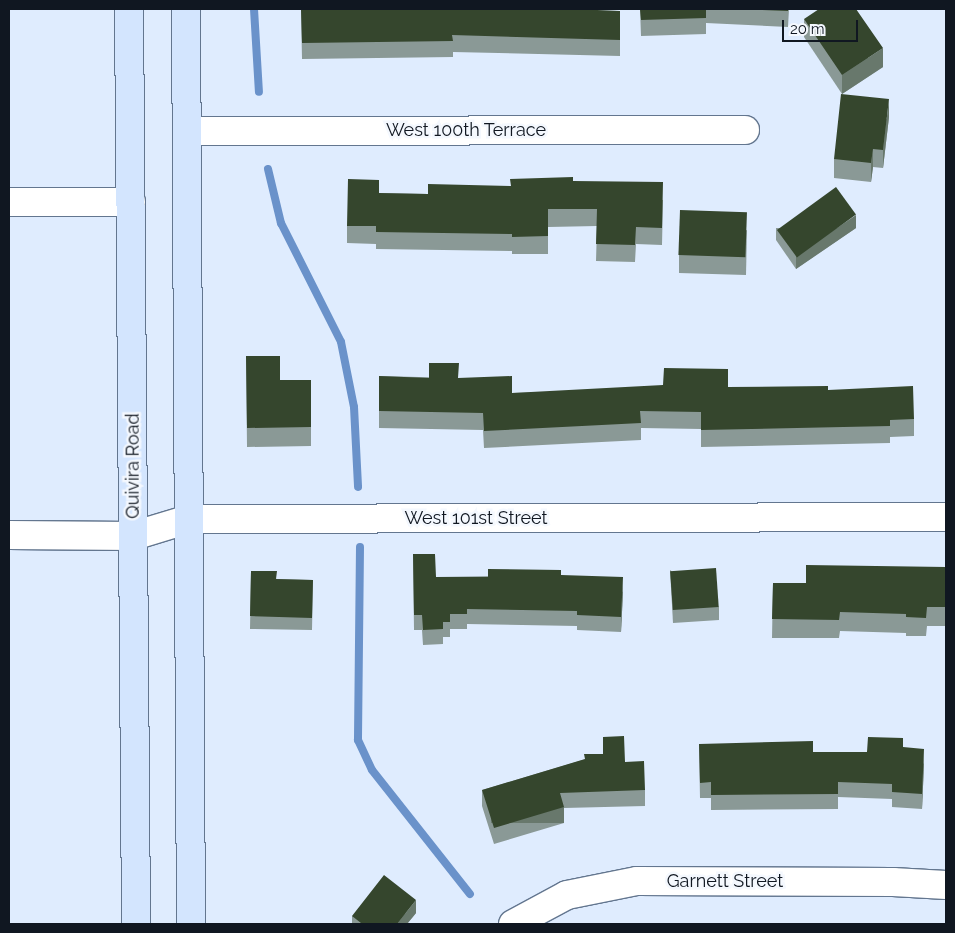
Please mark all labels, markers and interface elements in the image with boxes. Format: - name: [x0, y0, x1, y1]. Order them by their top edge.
- scale bar: [785, 10, 861, 42]
- text: 20 m: [790, 20, 825, 38]
- street label: West 100th Terrace: [386, 119, 546, 141]
- street label: Quivira Road: [122, 413, 144, 519]
- street label: West 101st Street: [404, 507, 548, 529]
- street label: Garnett Street: [667, 870, 783, 892]

